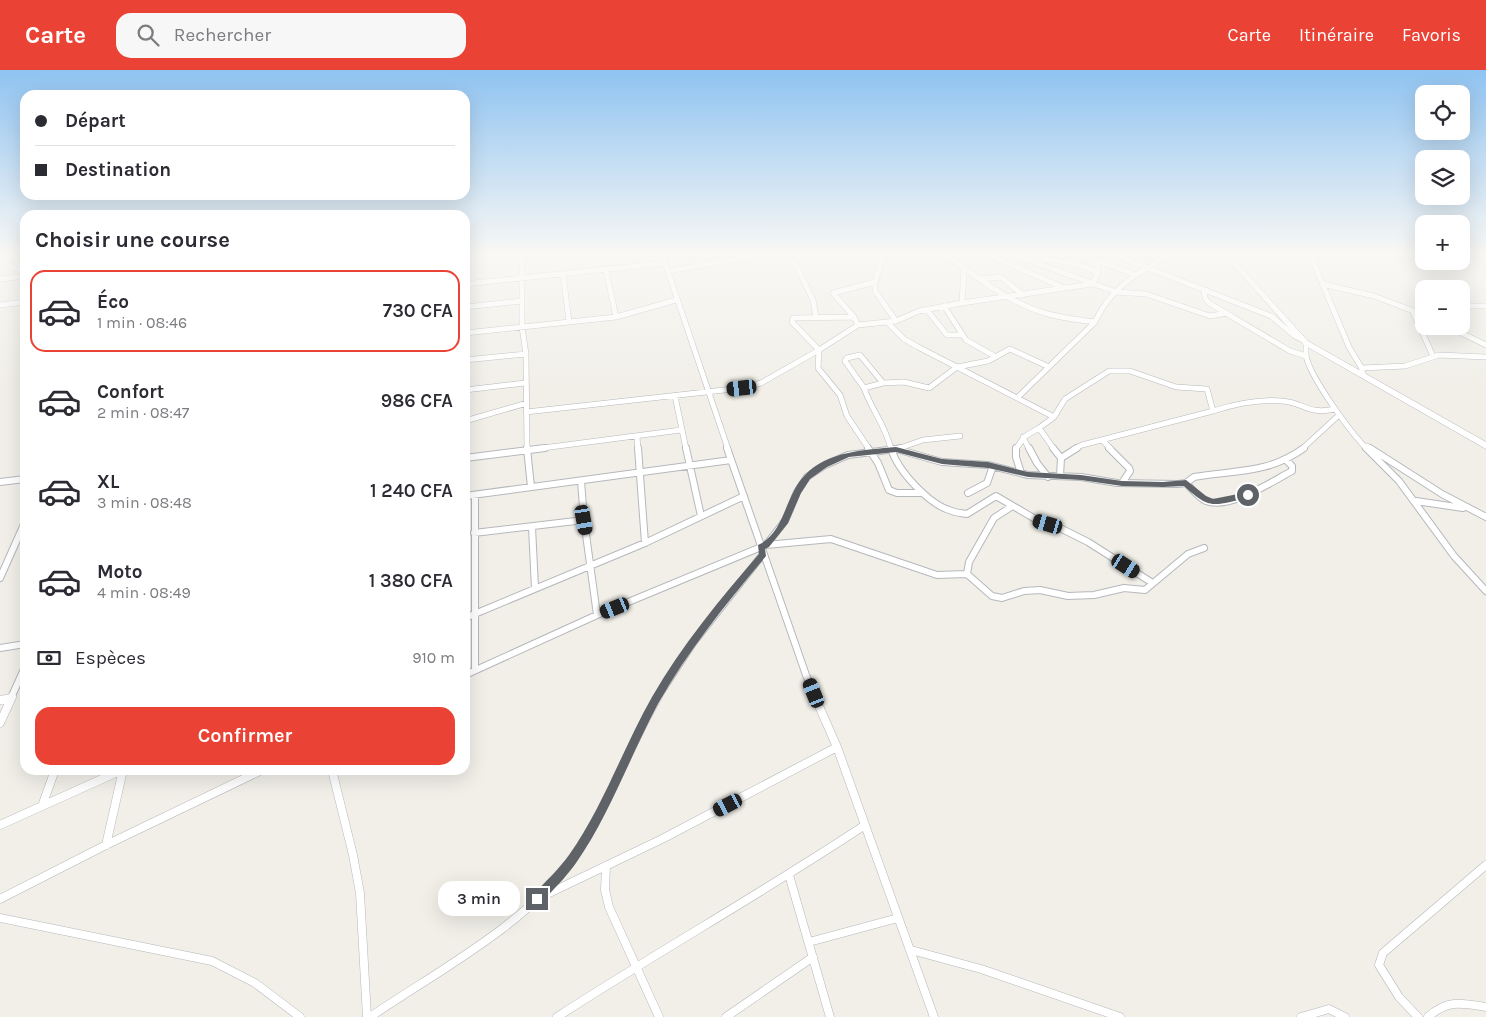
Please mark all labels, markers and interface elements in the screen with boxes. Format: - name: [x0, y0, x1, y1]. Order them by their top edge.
- search box: [116, 13, 466, 58]
- text: Carte: [25, 21, 86, 49]
- icon: search: [134, 21, 162, 49]
- text: Rechercher: [174, 24, 271, 46]
- text: Carte: [1228, 24, 1271, 46]
- text: Itinéraire: [1299, 24, 1374, 46]
- text: Favoris: [1402, 24, 1461, 46]
- map controls: [1415, 85, 1470, 335]
- button: locate: [1415, 85, 1470, 140]
- text: Départ: [65, 110, 126, 132]
- button: layers: [1415, 150, 1470, 205]
- text: Destination: [65, 159, 171, 181]
- button: +: [1415, 215, 1470, 270]
- text: Choisir une course: [35, 227, 230, 253]
- button: −: [1415, 280, 1470, 335]
- icon: car: [37, 289, 82, 334]
- text: Éco: [97, 291, 129, 313]
- text: 730 CFA: [383, 300, 453, 322]
- text: 1 min · 08:46: [97, 313, 187, 332]
- icon: car: [37, 379, 82, 424]
- car: [726, 379, 757, 397]
- text: Confort: [97, 381, 164, 403]
- text: 986 CFA: [381, 390, 453, 412]
- text: 2 min · 08:47: [97, 403, 189, 422]
- icon: car: [37, 469, 82, 514]
- text: XL: [97, 471, 119, 493]
- text: 1 240 CFA: [370, 480, 453, 502]
- route start: [1237, 484, 1259, 506]
- text: 3 min · 08:48: [97, 493, 192, 512]
- car: [574, 504, 593, 536]
- car: [1031, 513, 1064, 535]
- car: [1109, 552, 1142, 580]
- icon: car: [37, 559, 82, 604]
- text: Moto: [97, 561, 143, 583]
- text: 1 380 CFA: [369, 570, 453, 592]
- text: 4 min · 08:49: [97, 583, 191, 602]
- car: [598, 595, 631, 621]
- icon: cash: [35, 644, 63, 672]
- text: Espèces: [75, 647, 146, 669]
- text: 910 m: [412, 648, 455, 667]
- car: [801, 676, 826, 710]
- button: Confirmer: [35, 707, 455, 765]
- car: [711, 792, 744, 818]
- callout: 3 min: [437, 882, 520, 916]
- route end: [526, 888, 548, 910]
- text: 3 min: [457, 889, 501, 908]

